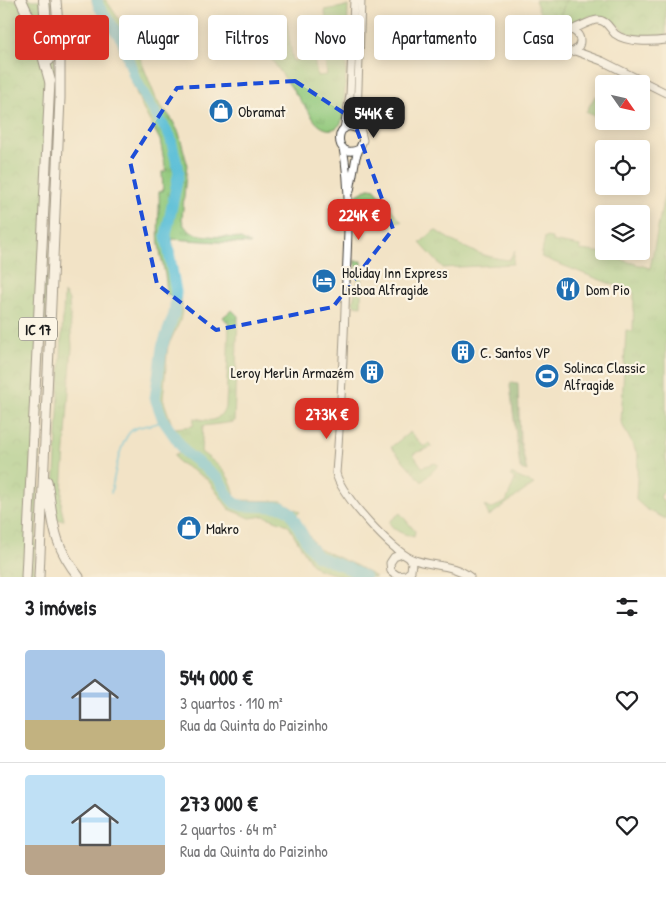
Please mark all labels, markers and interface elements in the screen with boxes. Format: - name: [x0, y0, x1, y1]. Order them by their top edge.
- chip: Comprar: [15, 15, 109, 60]
- chip: Alugar: [119, 15, 198, 60]
- chip: Filtros: [208, 15, 287, 60]
- chip: Novo: [297, 15, 364, 60]
- chip: Apartamento: [374, 15, 495, 60]
- chip: Casa: [505, 15, 572, 60]
- north arrow: [595, 75, 650, 130]
- map controls: [595, 75, 650, 260]
- pin: 544K €: [333, 96, 415, 139]
- shop icon: Obramat: [208, 98, 234, 124]
- place label: Obramat: [238, 101, 286, 122]
- text: 544K €: [355, 102, 393, 124]
- button: locate: [595, 140, 650, 195]
- pin: 224K €: [318, 198, 400, 241]
- text: 224K €: [339, 204, 379, 226]
- button: layers: [595, 205, 650, 260]
- place label: Holiday Inn Express Lisboa Alfragide: [342, 262, 448, 300]
- hotel icon: Holiday Inn Express Lisboa Alfragide: [311, 268, 337, 294]
- restaurant icon: Dom Pio: [555, 276, 581, 302]
- place label: Dom Pio: [586, 279, 629, 300]
- road number: IC 17: [19, 318, 57, 340]
- building icon: C. Santos VP: [450, 339, 476, 365]
- place label: C. Santos VP: [480, 342, 551, 363]
- place label: Solinca Classic Alfragide: [564, 357, 645, 395]
- building icon: Leroy Merlin Armazém: [359, 359, 385, 385]
- place label: Leroy Merlin Armazém: [231, 362, 354, 383]
- sports icon: Solinca Classic Alfragide: [534, 363, 560, 389]
- pin: 273K €: [286, 398, 368, 440]
- text: 273K €: [306, 403, 348, 425]
- shop icon: Makro: [176, 515, 202, 541]
- place label: Makro: [206, 518, 239, 539]
- text: 3 imóveis: [25, 593, 96, 622]
- icon: filters: [613, 593, 641, 621]
- text: 544 000 €: [180, 663, 253, 692]
- icon: home: [65, 670, 125, 730]
- icon: heart: [613, 686, 641, 714]
- text: 3 quartos · 110 m²: [180, 692, 283, 714]
- text: Rua da Quinta do Paizinho: [180, 714, 328, 736]
- text: 273 000 €: [180, 789, 258, 818]
- icon: home: [65, 795, 125, 855]
- icon: heart: [613, 811, 641, 839]
- text: 2 quartos · 64 m²: [180, 818, 277, 840]
- text: Rua da Quinta do Paizinho: [180, 840, 328, 862]

